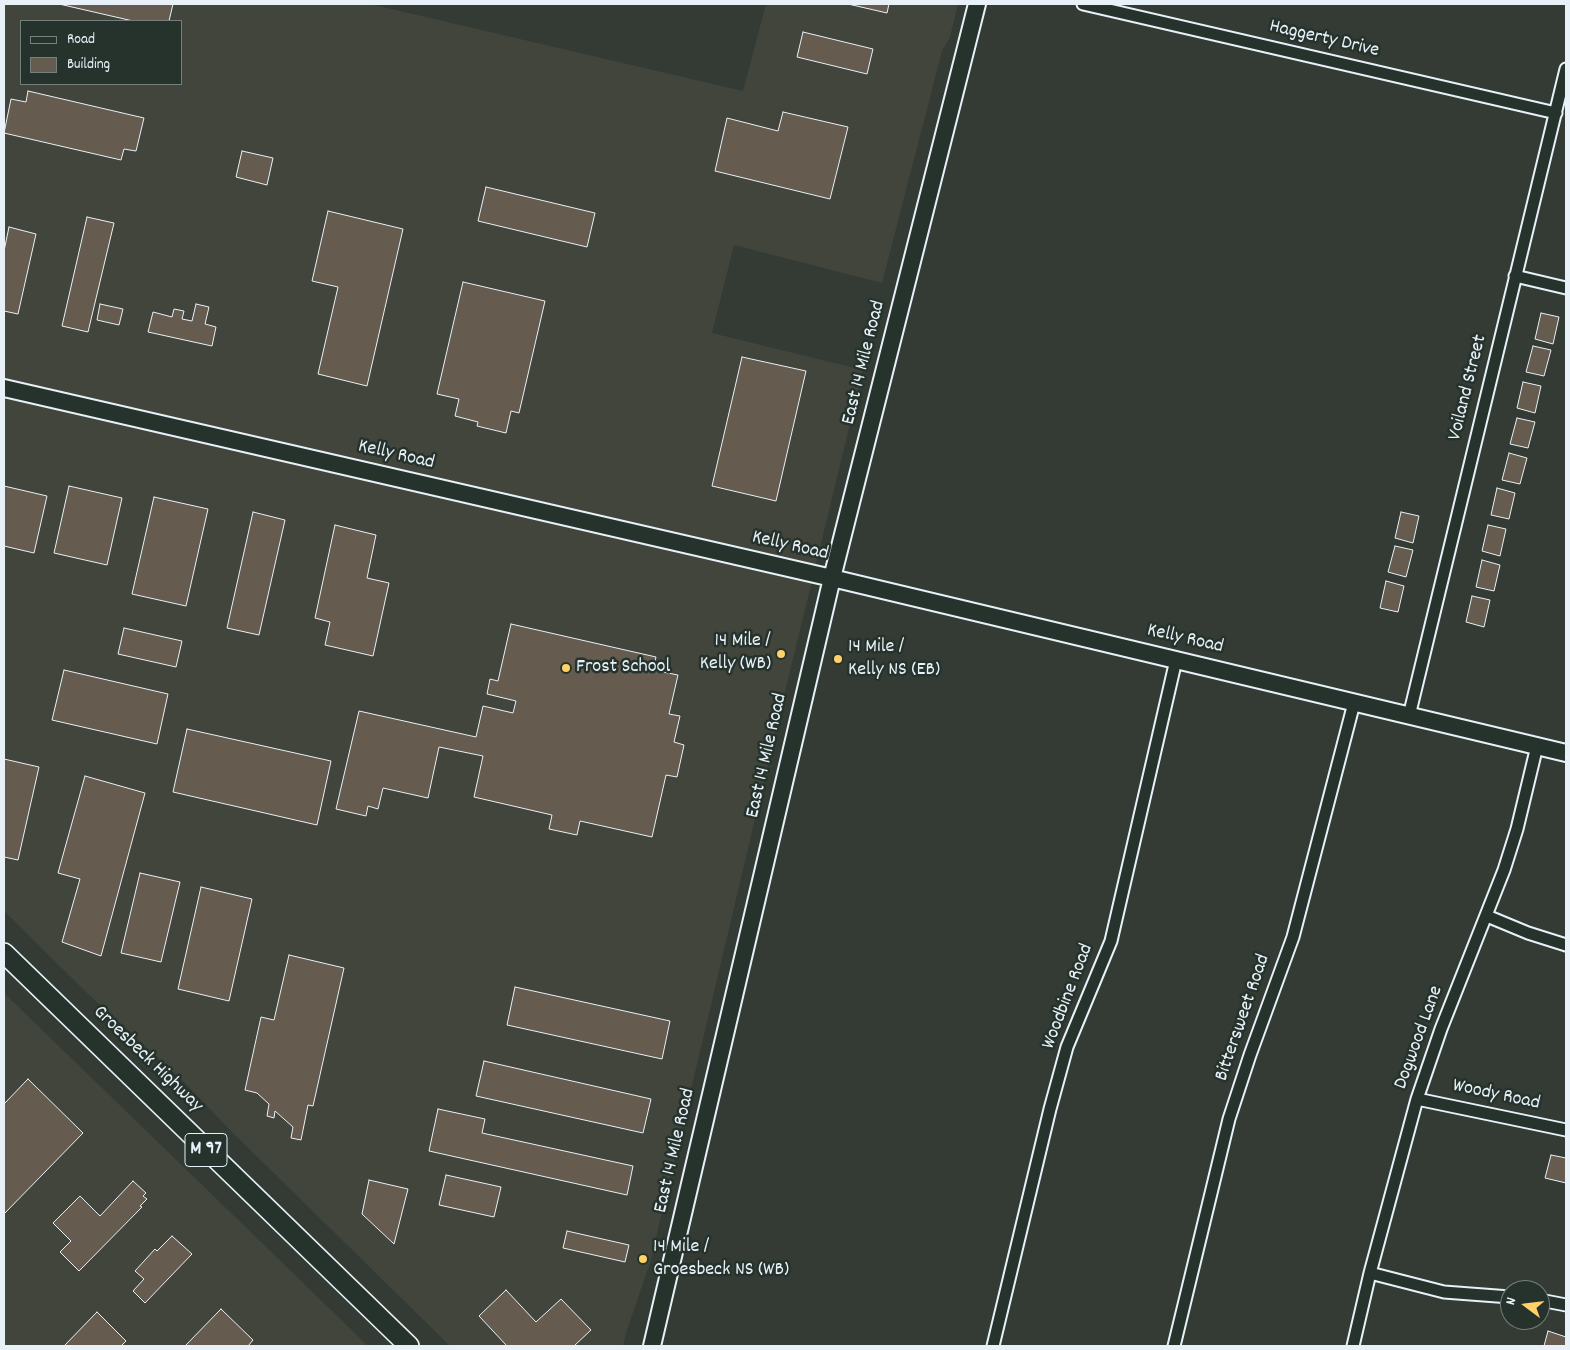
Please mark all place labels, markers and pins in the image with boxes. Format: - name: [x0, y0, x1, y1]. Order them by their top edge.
- place label: 14 Mile / Kelly (WB): [700, 630, 771, 677]
- place label: 14 Mile / Kelly NS (EB): [848, 636, 940, 683]
- marker: 14 Mile / Kelly (WB): [775, 648, 787, 660]
- marker: 14 Mile / Kelly NS (EB): [832, 653, 844, 665]
- place label: Frost School: [576, 656, 670, 680]
- marker: Frost School: [560, 662, 572, 674]
- place label: 14 Mile / Groesbeck NS (WB): [653, 1236, 789, 1283]
- marker: 14 Mile / Groesbeck NS (WB): [637, 1253, 649, 1265]

